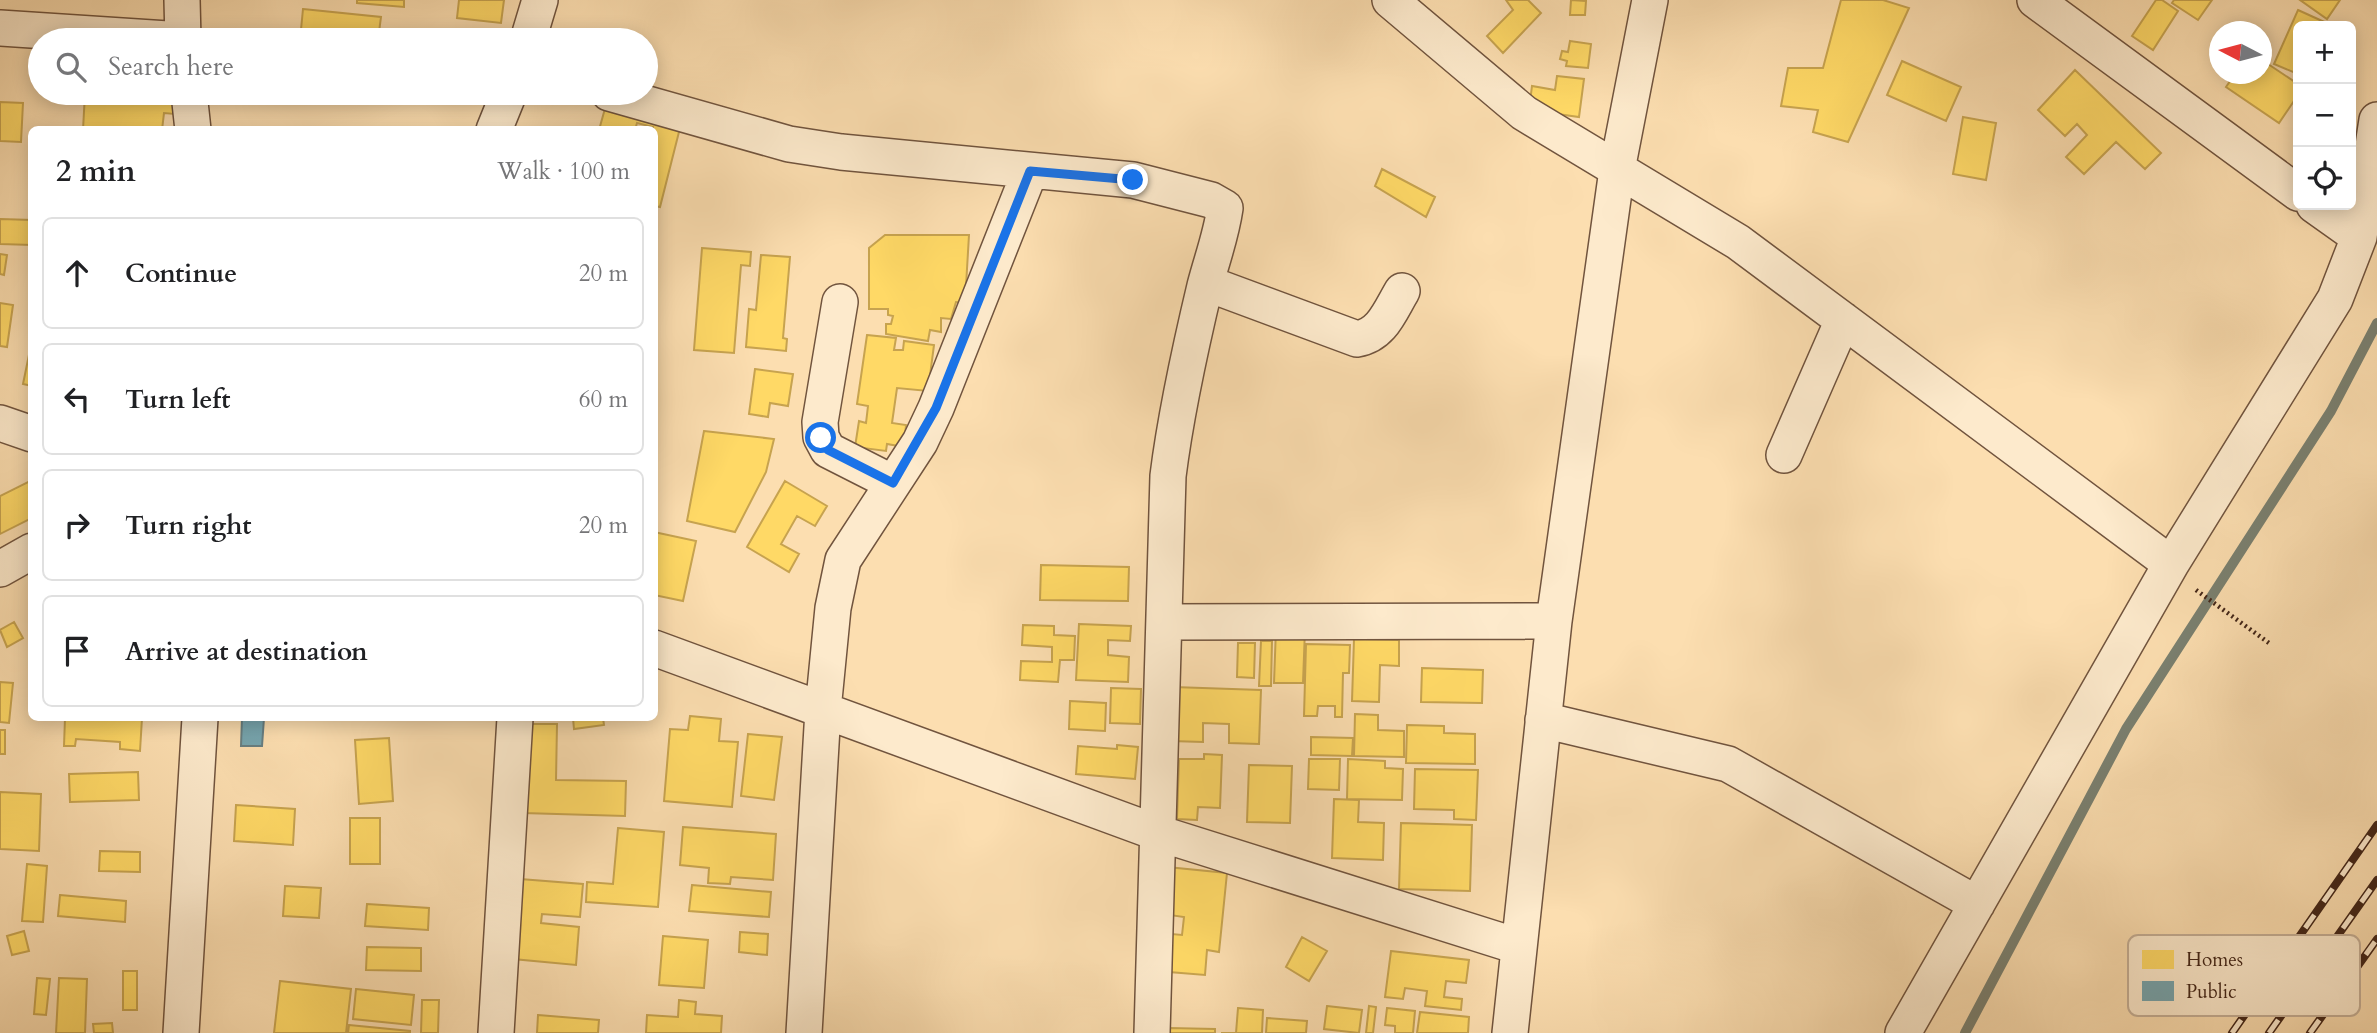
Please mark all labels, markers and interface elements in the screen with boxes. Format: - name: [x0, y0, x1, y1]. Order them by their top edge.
- north arrow: [2209, 21, 2272, 84]
- map controls: [2293, 21, 2356, 210]
- button: +: [2293, 21, 2356, 84]
- search box: [28, 28, 658, 105]
- icon: search: [52, 48, 90, 86]
- text: Search here: [108, 49, 234, 84]
- button: −: [2293, 84, 2356, 147]
- button: locate: [2293, 147, 2356, 210]
- text: 2 min: [56, 151, 136, 192]
- text: Walk · 100 m: [497, 156, 630, 187]
- route end: [1117, 164, 1148, 195]
- icon: ahead: [58, 254, 96, 292]
- text: Continue: [125, 256, 237, 291]
- text: 20 m: [579, 258, 628, 289]
- icon: left: [58, 380, 96, 418]
- text: Turn left: [125, 382, 230, 417]
- text: 60 m: [579, 384, 628, 415]
- route start: [805, 422, 836, 453]
- icon: right: [58, 506, 96, 544]
- text: Turn right: [125, 508, 252, 543]
- text: 20 m: [579, 510, 628, 541]
- icon: arrive: [58, 632, 96, 670]
- text: Arrive at destination: [125, 634, 368, 669]
- legend: [2128, 935, 2360, 1016]
- text: Homes: [2186, 947, 2243, 973]
- text: Public: [2186, 979, 2237, 1005]

